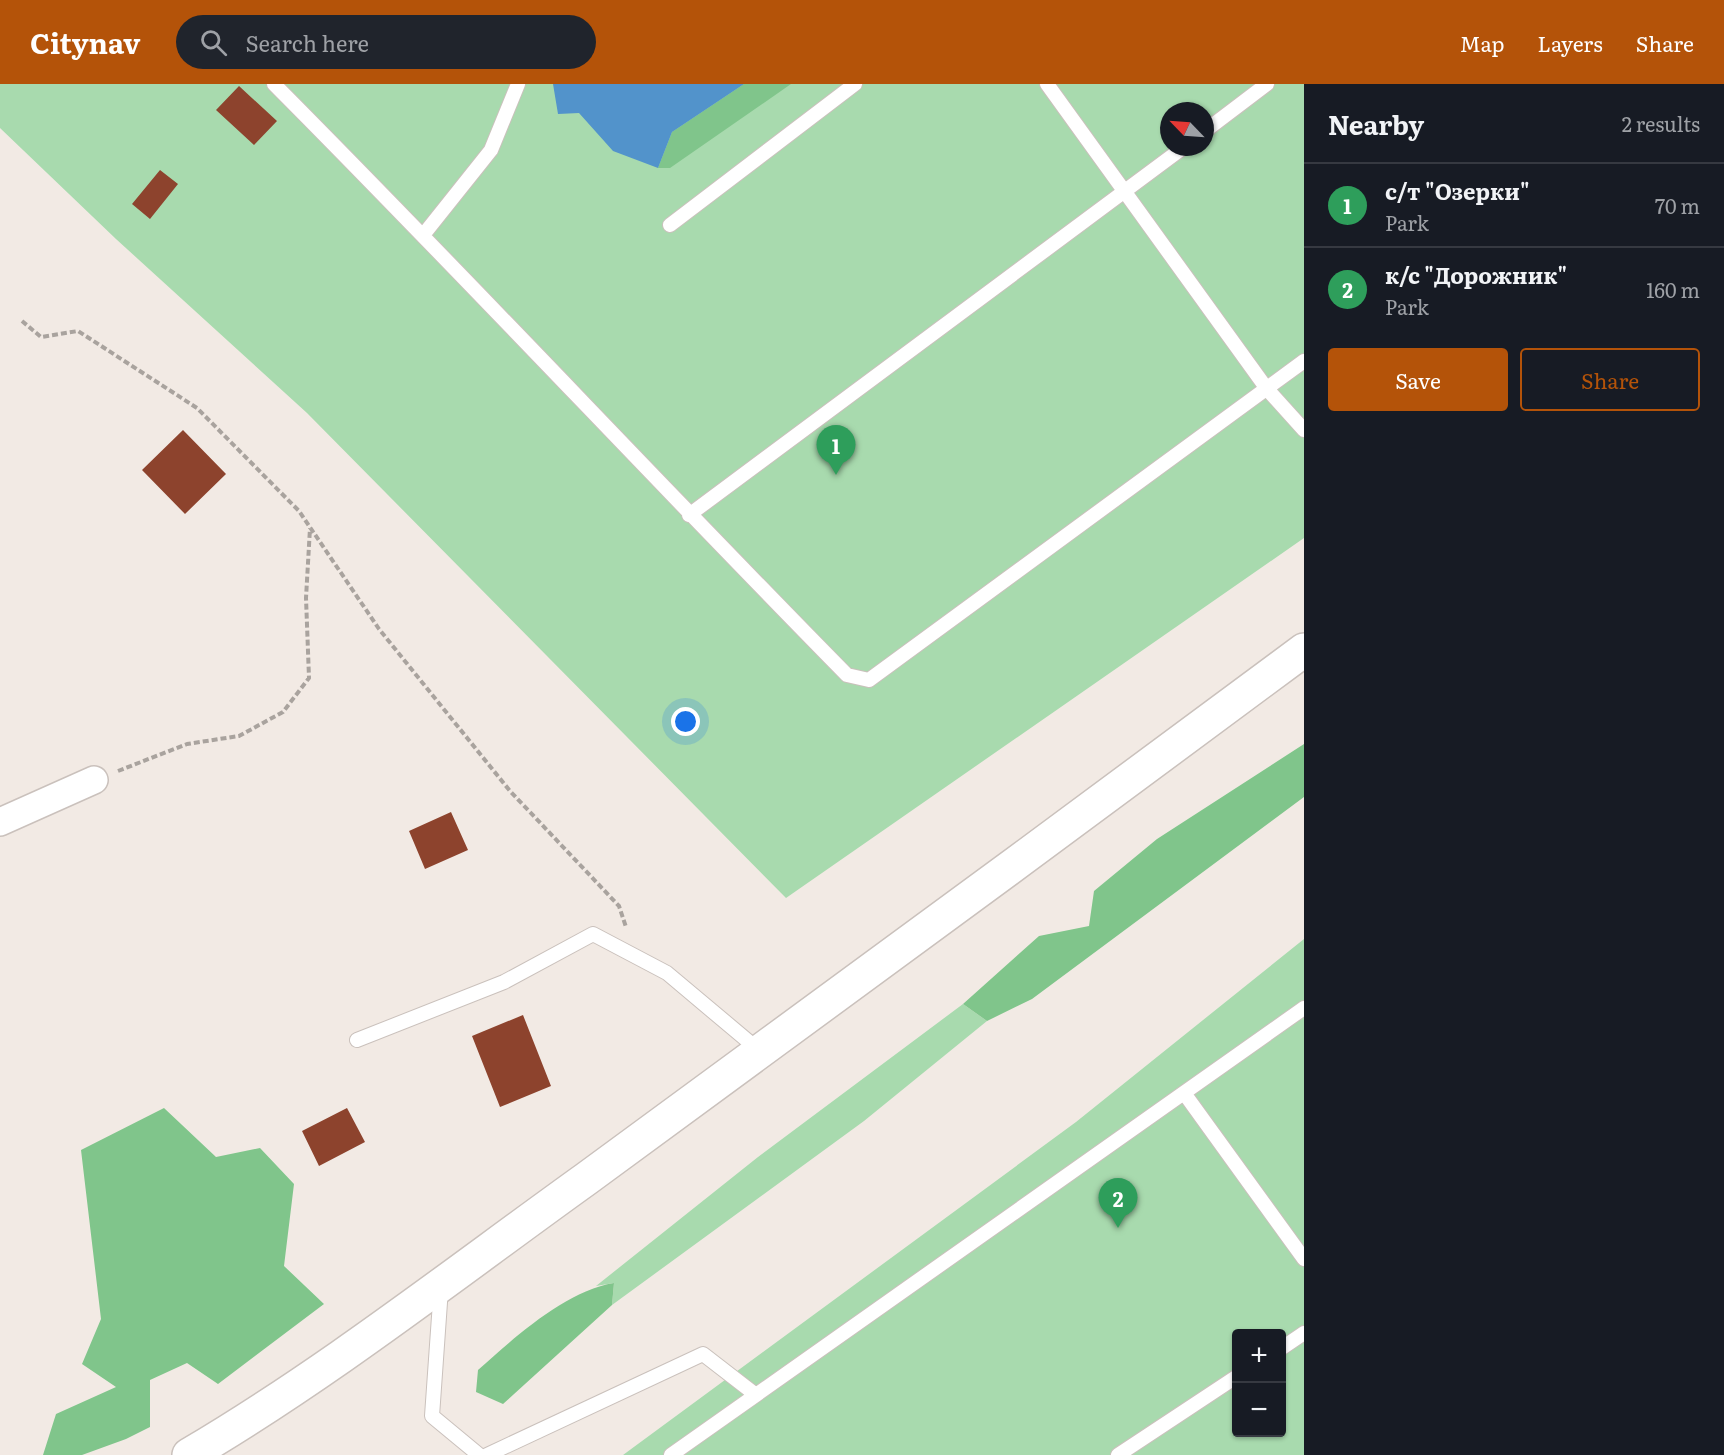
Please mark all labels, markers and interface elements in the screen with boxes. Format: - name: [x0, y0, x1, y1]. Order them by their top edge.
- search box: [176, 15, 596, 69]
- text: Citynav: [30, 21, 140, 63]
- icon: search: [197, 26, 230, 59]
- text: Search here: [245, 26, 369, 59]
- text: Map: [1460, 27, 1505, 58]
- text: Layers: [1538, 27, 1603, 58]
- text: Share: [1636, 27, 1694, 58]
- north arrow: [1160, 102, 1214, 156]
- text: Nearby: [1328, 104, 1424, 143]
- text: 2 results: [1622, 108, 1700, 138]
- text: с/т "Озерки": [1385, 174, 1530, 207]
- text: 1: [1343, 190, 1352, 220]
- text: 70 m: [1655, 190, 1700, 220]
- text: Park: [1385, 207, 1429, 237]
- text: к/с "Дорожник": [1385, 258, 1567, 291]
- text: 2: [1342, 274, 1353, 304]
- text: 160 m: [1646, 274, 1700, 304]
- text: Park: [1385, 291, 1429, 321]
- button: Save: [1328, 348, 1508, 411]
- button: Share: [1520, 348, 1700, 411]
- pin: 1: [816, 426, 856, 475]
- your location: [671, 707, 700, 736]
- pin: 2: [1098, 1178, 1138, 1228]
- map controls: [1232, 1329, 1286, 1437]
- button: +: [1232, 1329, 1286, 1383]
- button: −: [1232, 1383, 1286, 1437]

